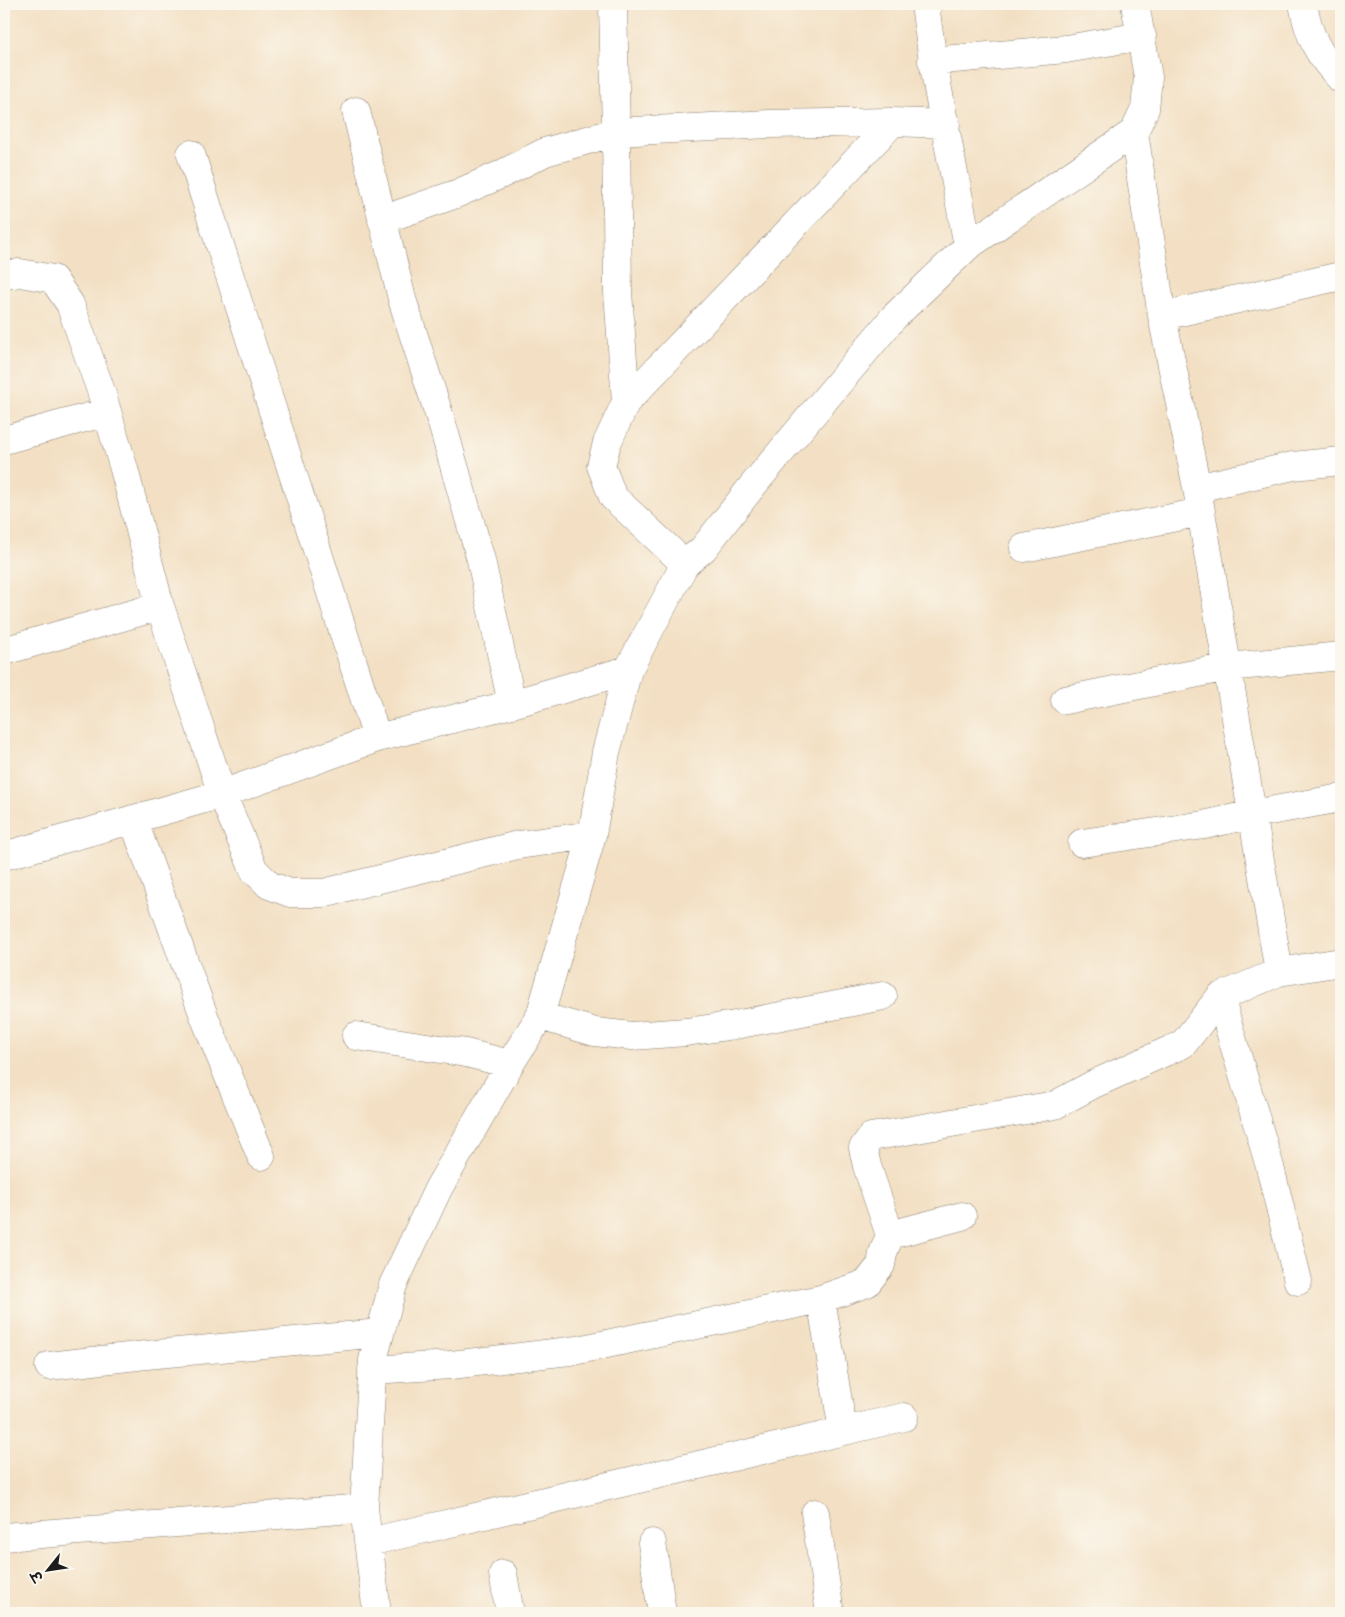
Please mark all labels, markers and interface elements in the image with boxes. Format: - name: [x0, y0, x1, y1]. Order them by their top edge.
- north arrow: [22, 1544, 72, 1594]
- text: उ: [27, 1567, 48, 1586]

